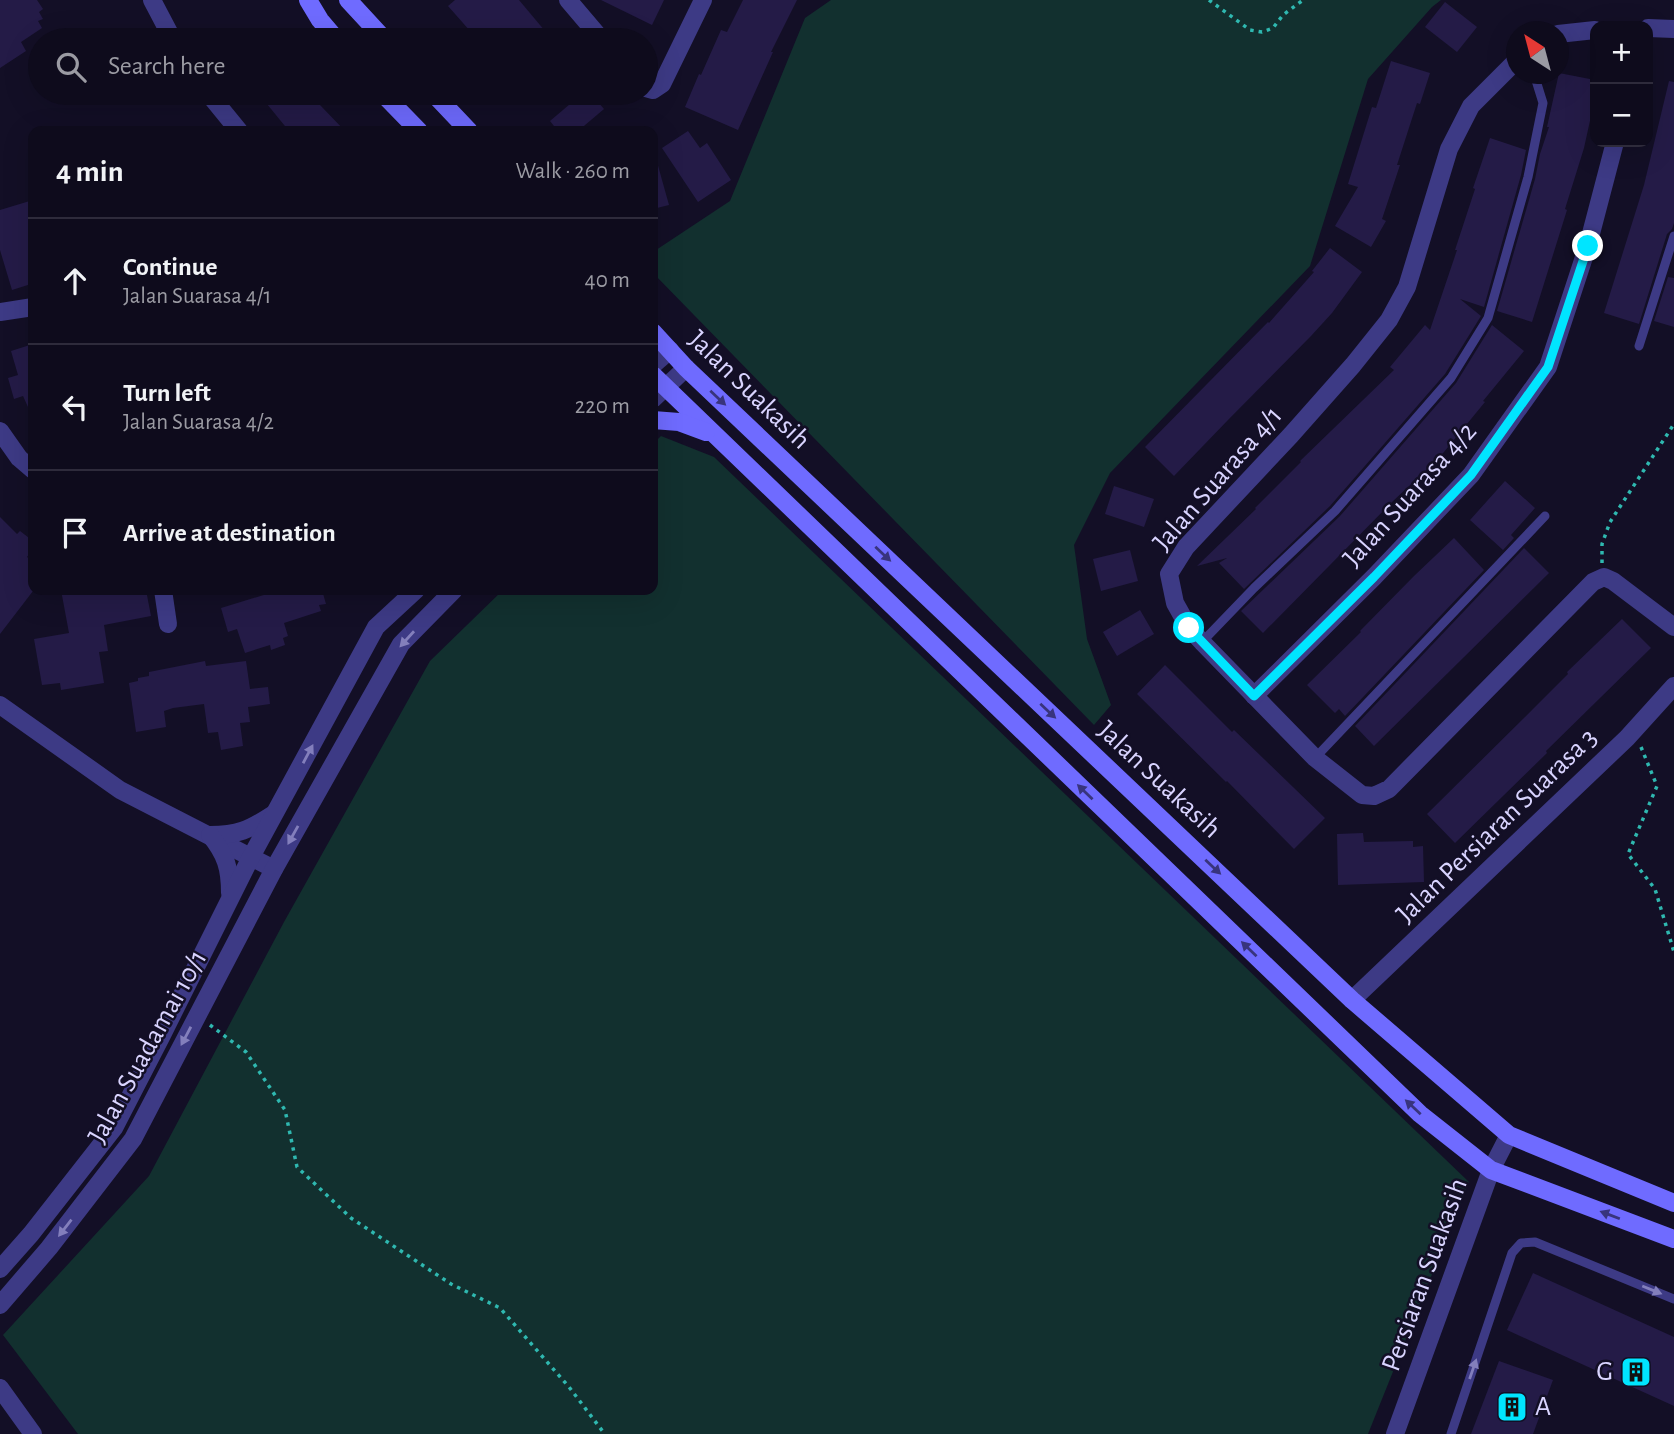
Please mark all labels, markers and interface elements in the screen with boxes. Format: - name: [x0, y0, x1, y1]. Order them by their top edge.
- north arrow: [1506, 21, 1569, 84]
- map controls: [1590, 21, 1653, 147]
- button: +: [1590, 21, 1653, 84]
- search box: [28, 28, 658, 105]
- icon: search: [52, 48, 90, 86]
- text: Search here: [108, 53, 226, 79]
- button: −: [1590, 84, 1653, 147]
- text: 4 min: [56, 157, 124, 187]
- text: Walk · 260 m: [515, 160, 630, 183]
- route end: [1572, 230, 1603, 261]
- text: Continue: [123, 254, 218, 280]
- icon: ahead: [56, 262, 94, 300]
- text: 40 m: [585, 269, 630, 292]
- text: Jalan Suarasa 4/1: [123, 285, 271, 308]
- street label: Jalan Suakasih: [683, 325, 815, 455]
- text: Turn left: [123, 380, 211, 406]
- icon: left: [56, 388, 94, 426]
- one-way arrow: [709, 390, 727, 406]
- text: 220 m: [575, 395, 630, 418]
- street label: Jalan Suarasa 4/1: [1148, 402, 1288, 556]
- text: Jalan Suarasa 4/2: [123, 411, 274, 434]
- street label: Jalan Suarasa 4/2: [1338, 417, 1482, 573]
- icon: arrive: [56, 514, 94, 552]
- text: Arrive at destination: [123, 520, 336, 546]
- one-way arrow: [874, 546, 891, 562]
- route start: [1173, 612, 1204, 643]
- one-way arrow: [399, 630, 415, 648]
- one-way arrow: [1039, 702, 1056, 718]
- street label: Jalan Suakasih: [1092, 716, 1226, 844]
- street label: Jalan Persiaran Suarasa 3: [1391, 723, 1603, 929]
- one-way arrow: [301, 743, 313, 763]
- one-way arrow: [1077, 784, 1094, 800]
- one-way arrow: [287, 826, 299, 845]
- one-way arrow: [1204, 859, 1221, 875]
- one-way arrow: [1241, 942, 1258, 958]
- street label: Jalan Suadamai 10/1: [83, 946, 213, 1148]
- one-way arrow: [181, 1027, 193, 1047]
- one-way arrow: [1404, 1099, 1422, 1115]
- street label: Persiaran Suakasih: [1377, 1175, 1473, 1375]
- one-way arrow: [1600, 1209, 1621, 1220]
- one-way arrow: [57, 1218, 72, 1236]
- one-way arrow: [1641, 1285, 1662, 1296]
- building icon: G: [1619, 1355, 1653, 1389]
- place label: G: [1596, 1358, 1613, 1386]
- one-way arrow: [1468, 1359, 1478, 1380]
- building icon: A: [1495, 1390, 1529, 1424]
- place label: A: [1535, 1393, 1551, 1421]

